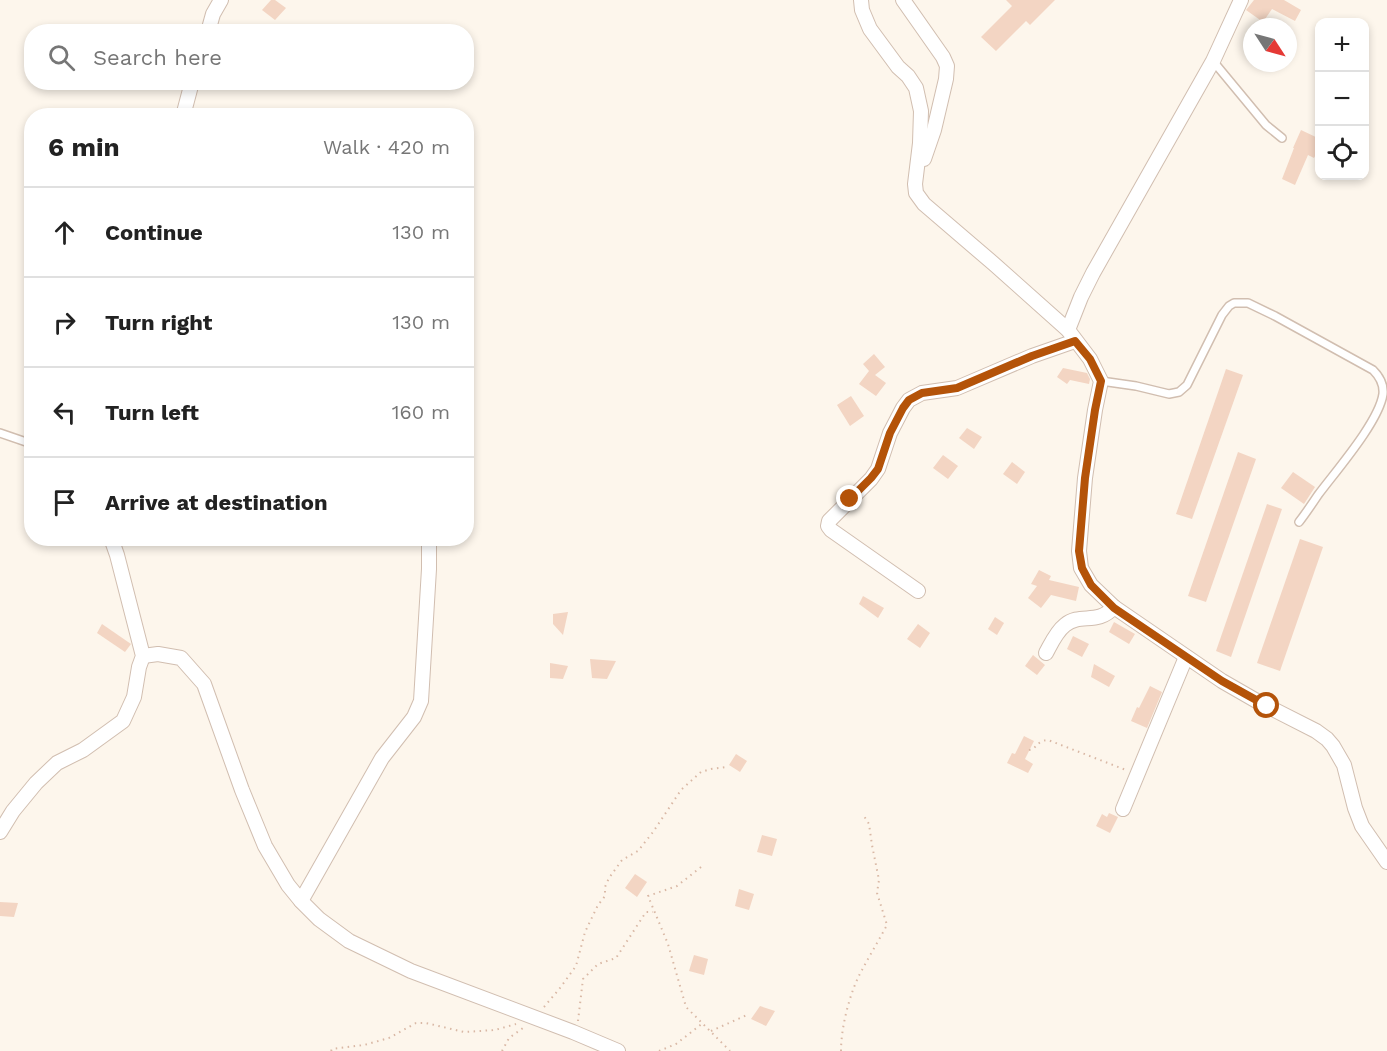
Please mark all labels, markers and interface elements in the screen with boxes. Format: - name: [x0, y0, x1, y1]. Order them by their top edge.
- north arrow: [1243, 18, 1297, 72]
- map controls: [1315, 18, 1369, 180]
- button: +: [1315, 18, 1369, 72]
- search box: [24, 24, 474, 90]
- icon: search: [45, 41, 78, 74]
- text: Search here: [93, 45, 222, 70]
- button: −: [1315, 72, 1369, 126]
- button: locate: [1315, 126, 1369, 180]
- text: 6 min: [48, 132, 120, 162]
- text: Walk · 420 m: [323, 135, 450, 159]
- icon: ahead: [48, 216, 81, 249]
- text: Continue: [105, 220, 203, 245]
- text: 130 m: [392, 220, 450, 244]
- icon: right: [48, 306, 81, 339]
- text: Turn right: [105, 310, 212, 335]
- text: 130 m: [392, 310, 450, 334]
- icon: left: [48, 396, 81, 429]
- text: Turn left: [105, 400, 199, 425]
- text: 160 m: [392, 400, 450, 424]
- route end: [836, 485, 862, 511]
- icon: arrive: [48, 486, 81, 519]
- text: Arrive at destination: [105, 490, 328, 515]
- route start: [1253, 692, 1279, 718]

